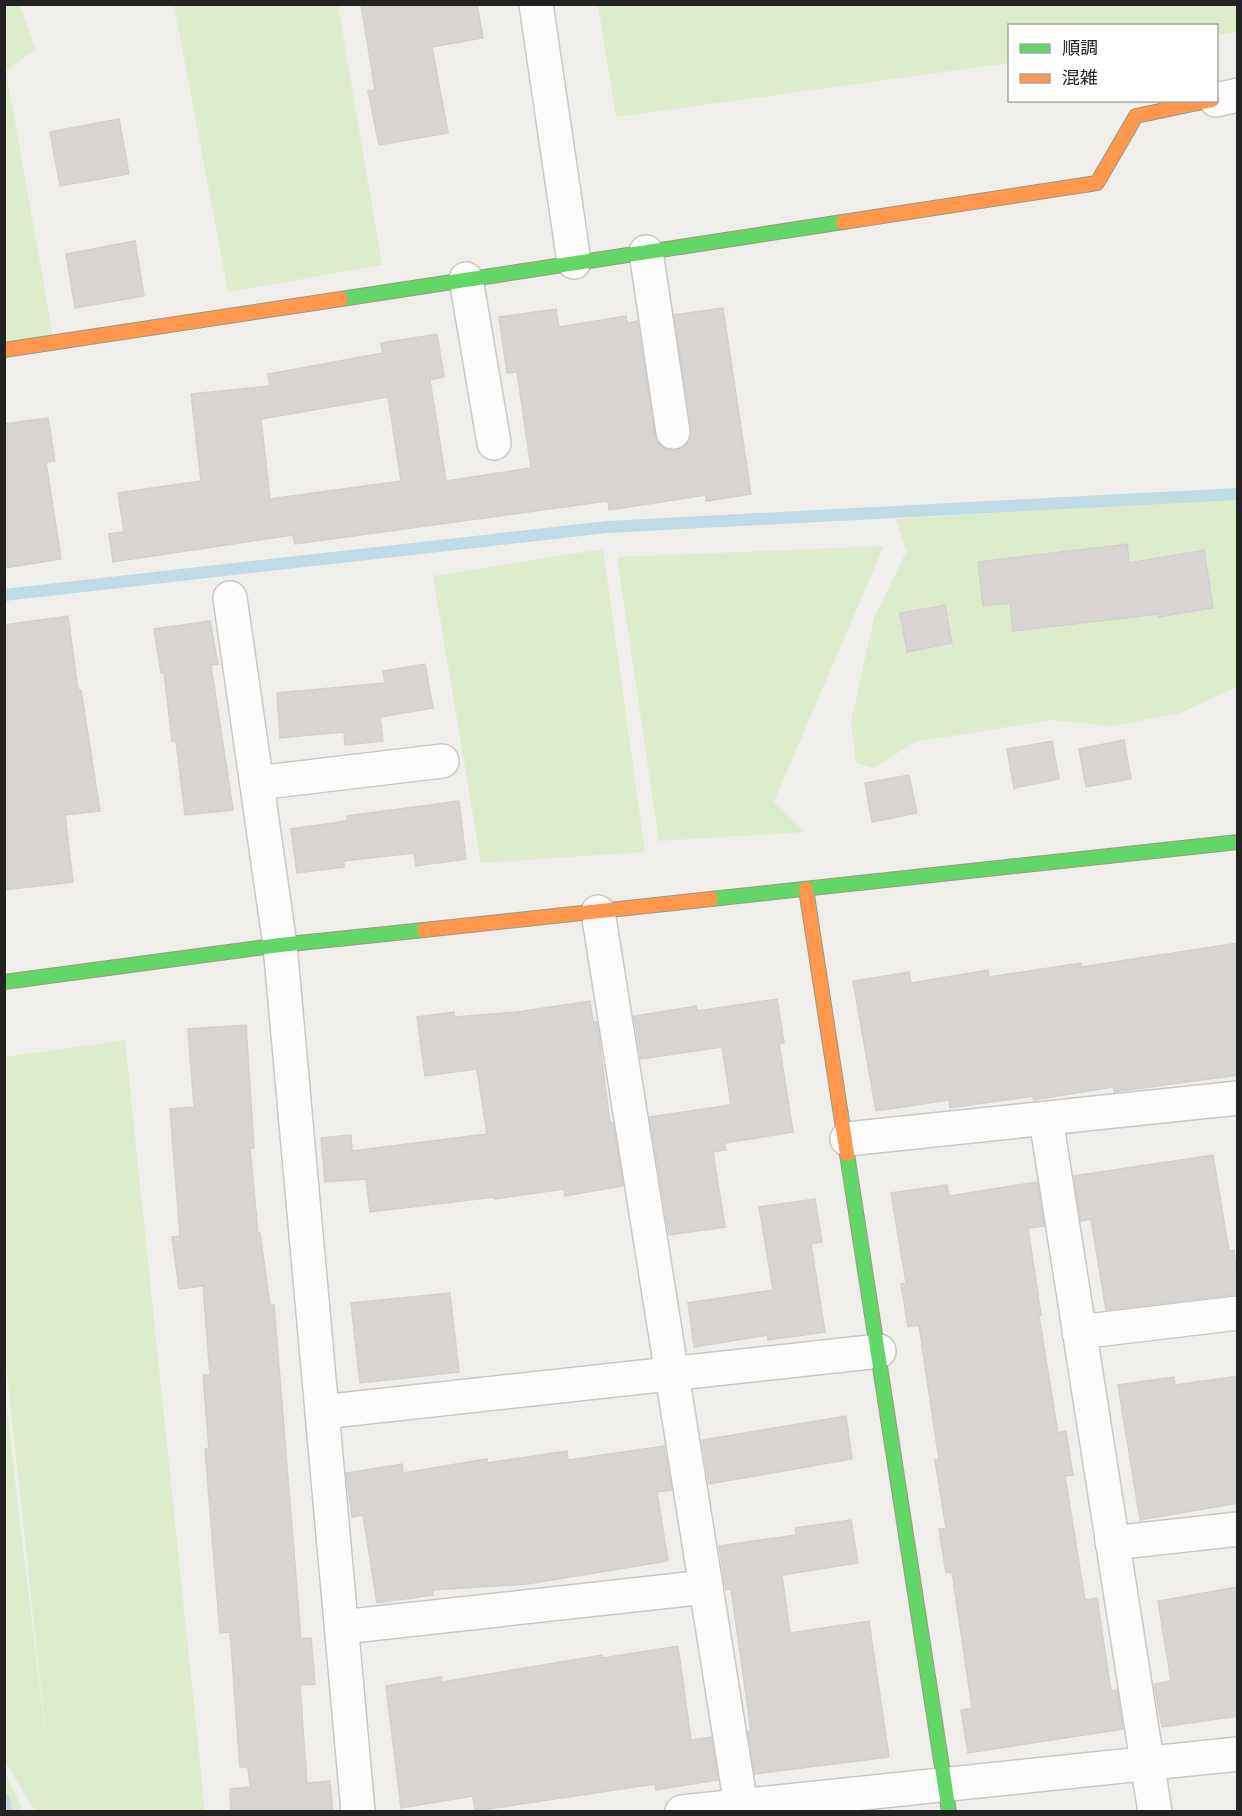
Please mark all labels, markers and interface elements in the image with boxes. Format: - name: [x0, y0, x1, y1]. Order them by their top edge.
- legend: [1008, 24, 1218, 102]
- text: 順調: [1062, 36, 1098, 58]
- text: 混雑: [1062, 66, 1098, 88]

